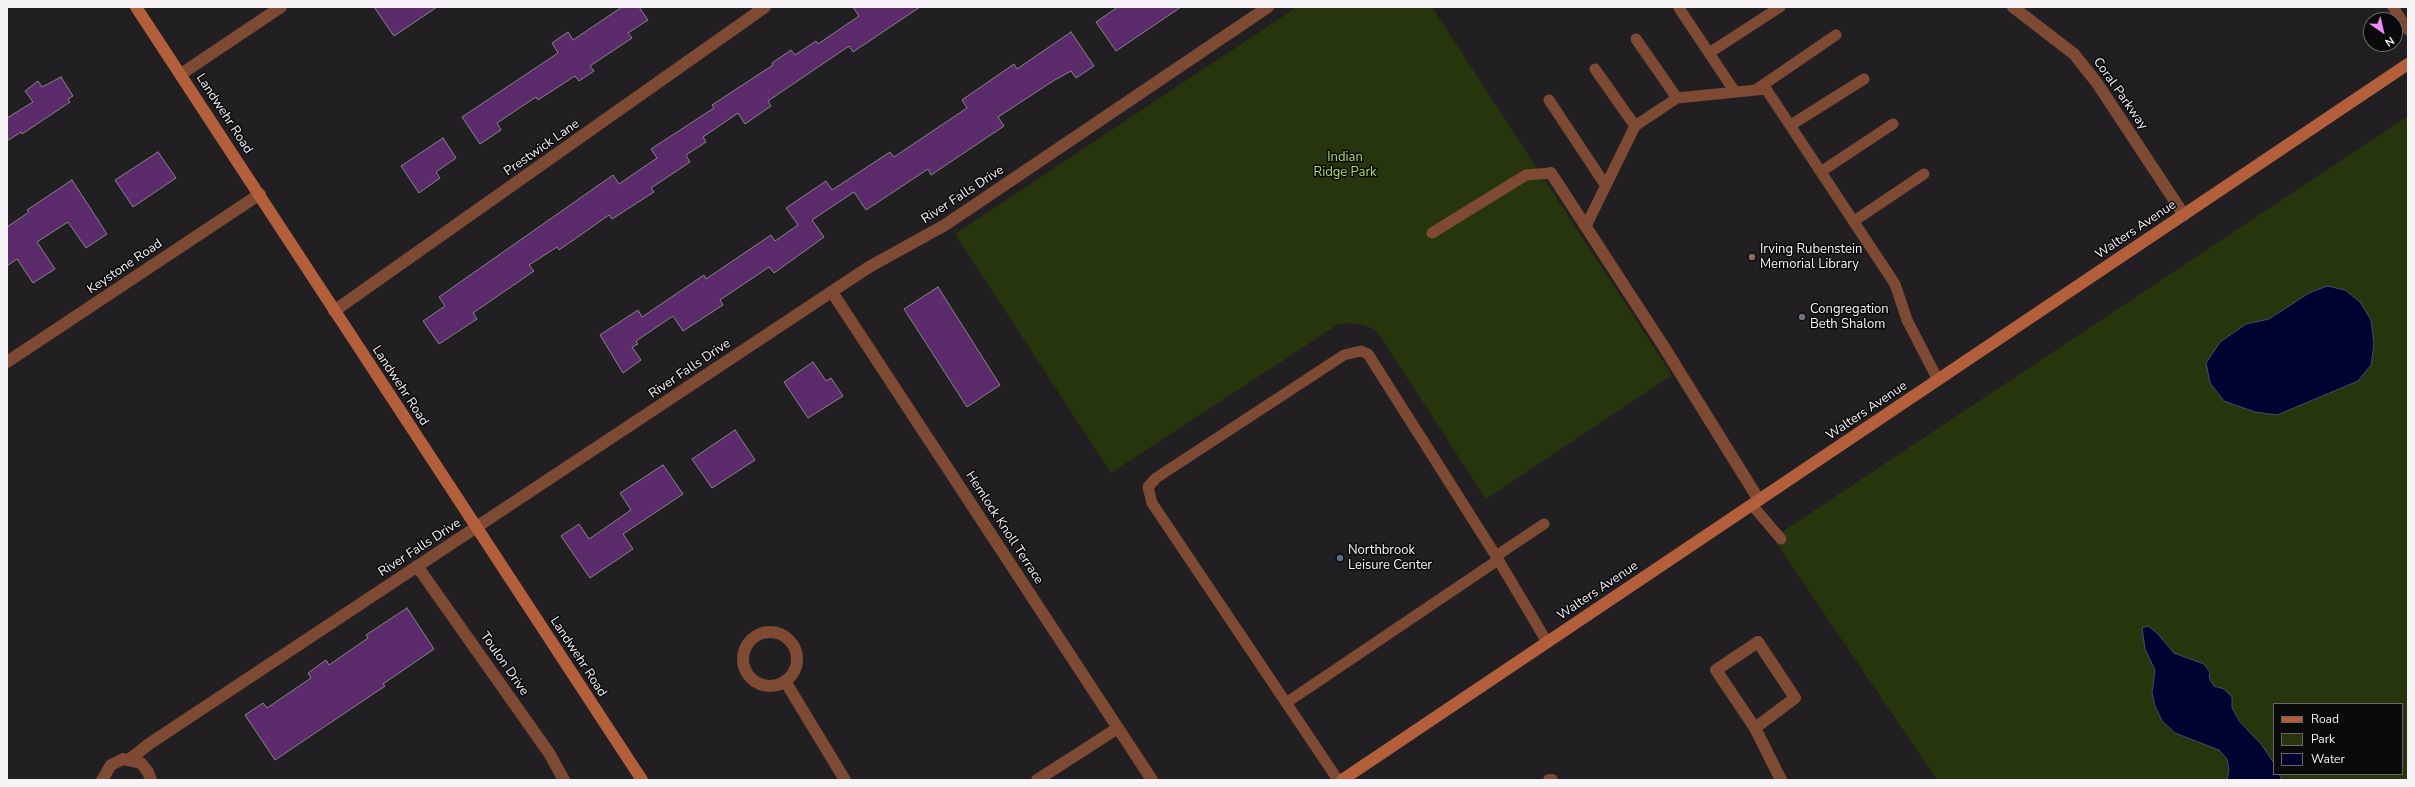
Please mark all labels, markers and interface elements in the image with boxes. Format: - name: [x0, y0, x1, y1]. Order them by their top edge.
- north arrow: [2363, 12, 2403, 52]
- text: N: [2382, 33, 2397, 50]
- street label: Coral Parkway: [2089, 55, 2151, 133]
- street label: Landwehr Road: [192, 71, 256, 157]
- street label: Prestwick Lane: [501, 116, 583, 180]
- park label: Indian Ridge Park: [1313, 150, 1377, 181]
- street label: River Falls Drive: [919, 163, 1007, 227]
- street label: Walters Avenue: [2093, 197, 2179, 263]
- street label: Keystone Road: [85, 236, 165, 298]
- place label: Irving Rubenstein Memorial Library: [1760, 242, 1862, 273]
- marker: Irving Rubenstein Memorial Library: [1747, 252, 1757, 262]
- place label: Congregation Beth Shalom: [1810, 302, 1889, 333]
- marker: Congregation Beth Shalom: [1797, 312, 1807, 322]
- street label: River Falls Drive: [646, 336, 734, 402]
- street label: Landwehr Road: [368, 343, 432, 429]
- street label: Walters Avenue: [1824, 378, 1910, 444]
- street label: Hemlock Knoll Terrace: [962, 469, 1046, 587]
- street label: River Falls Drive: [376, 516, 464, 580]
- place label: Northbrook Leisure Center: [1348, 543, 1432, 574]
- marker: Northbrook Leisure Center: [1335, 553, 1345, 563]
- street label: Walters Avenue: [1555, 558, 1641, 624]
- street label: Landwehr Road: [546, 614, 610, 700]
- street label: Toulon Drive: [476, 629, 532, 699]
- legend: [2273, 703, 2403, 775]
- text: Road: [2311, 711, 2339, 727]
- text: Park: [2311, 731, 2335, 747]
- text: Water: [2311, 751, 2345, 767]

